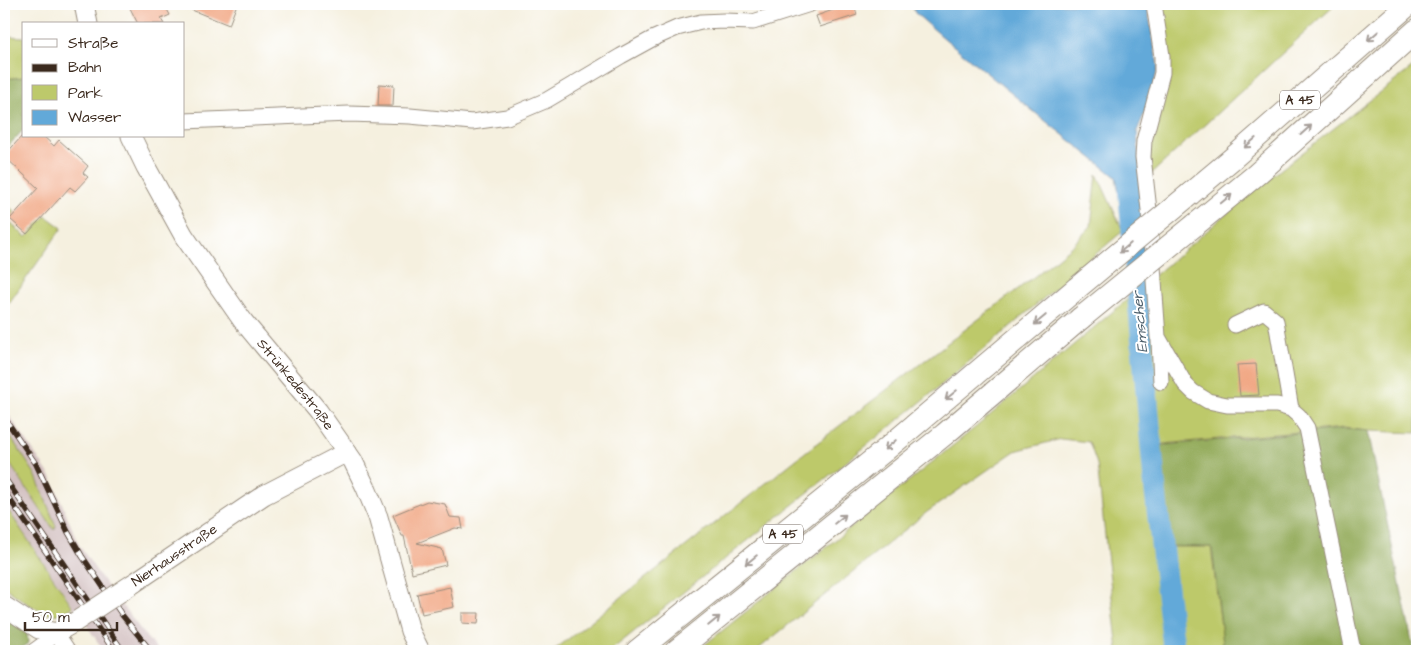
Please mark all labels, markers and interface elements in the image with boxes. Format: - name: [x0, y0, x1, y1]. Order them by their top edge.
- legend: [22, 22, 185, 138]
- one-way arrow: [1366, 30, 1379, 42]
- text: Straße: [68, 33, 118, 54]
- text: Bahn: [68, 57, 102, 78]
- text: Park: [68, 83, 103, 104]
- road number: A 45: [1280, 90, 1320, 110]
- text: Wasser: [68, 107, 121, 128]
- one-way arrow: [1300, 124, 1313, 136]
- one-way arrow: [1244, 137, 1257, 149]
- one-way arrow: [1219, 194, 1232, 205]
- one-way arrow: [1119, 242, 1132, 254]
- water label: Emscher: [1127, 289, 1153, 354]
- one-way arrow: [1034, 314, 1047, 325]
- street label: Strünkedestraße: [252, 335, 339, 435]
- one-way arrow: [945, 389, 958, 400]
- one-way arrow: [884, 440, 897, 451]
- one-way arrow: [833, 513, 846, 524]
- street label: Nierhausstraße: [128, 519, 222, 592]
- road number: A 45: [763, 524, 803, 544]
- one-way arrow: [745, 554, 758, 565]
- scale bar: [25, 600, 118, 632]
- text: 50 m: [32, 607, 70, 628]
- one-way arrow: [707, 615, 720, 626]

